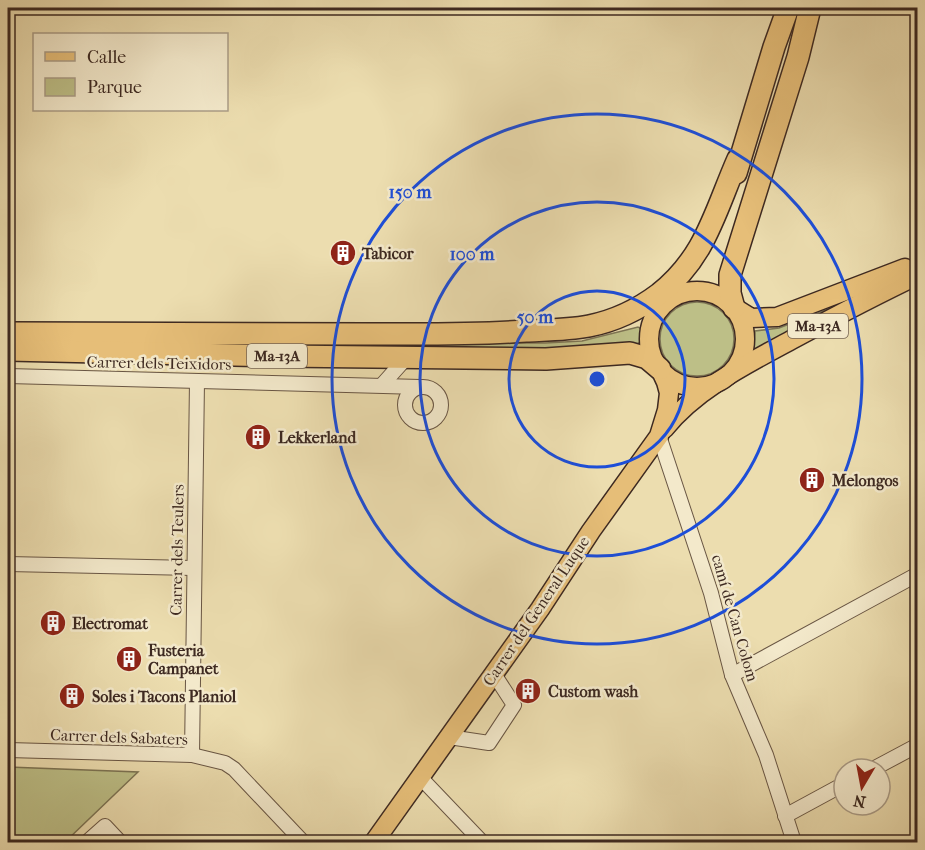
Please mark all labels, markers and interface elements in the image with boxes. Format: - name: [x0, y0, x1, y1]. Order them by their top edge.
- legend: [33, 33, 228, 111]
- text: Calle: [87, 47, 126, 68]
- text: Parque: [87, 77, 142, 98]
- text: 150 m: [389, 182, 432, 203]
- building icon: Tabicor: [328, 238, 358, 268]
- place label: Tabicor: [361, 244, 415, 263]
- text: 100 m: [449, 244, 496, 265]
- text: 50 m: [517, 307, 554, 328]
- road number: Ma-13A: [788, 314, 848, 338]
- road number: Ma-13A: [247, 344, 307, 368]
- street label: Carrer dels Teixidors: [87, 352, 232, 374]
- centre of rings: [587, 369, 607, 389]
- building icon: Lekkerland: [243, 422, 273, 452]
- place label: Lekkerland: [278, 428, 357, 447]
- building icon: Melongos: [797, 465, 827, 495]
- place label: Melongos: [831, 471, 899, 491]
- street label: Carrer dels Teulers: [166, 484, 188, 616]
- street label: Carrer del General Luque: [479, 532, 593, 689]
- street label: camí de Can Colom: [708, 552, 762, 684]
- building icon: Electromat: [38, 608, 68, 638]
- place label: Electromat: [72, 614, 148, 633]
- place label: Fusteria Campanet: [147, 641, 219, 679]
- building icon: Fusteria Campanet: [114, 644, 144, 674]
- building icon: Custom wash: [513, 676, 543, 706]
- building icon: Soles i Tacons Planiol: [57, 681, 87, 711]
- place label: Custom wash: [548, 682, 639, 701]
- place label: Soles i Tacons Planiol: [92, 687, 237, 706]
- street label: Carrer dels Sabaters: [50, 725, 188, 749]
- north arrow: [832, 757, 892, 817]
- text: N: [851, 791, 867, 812]

